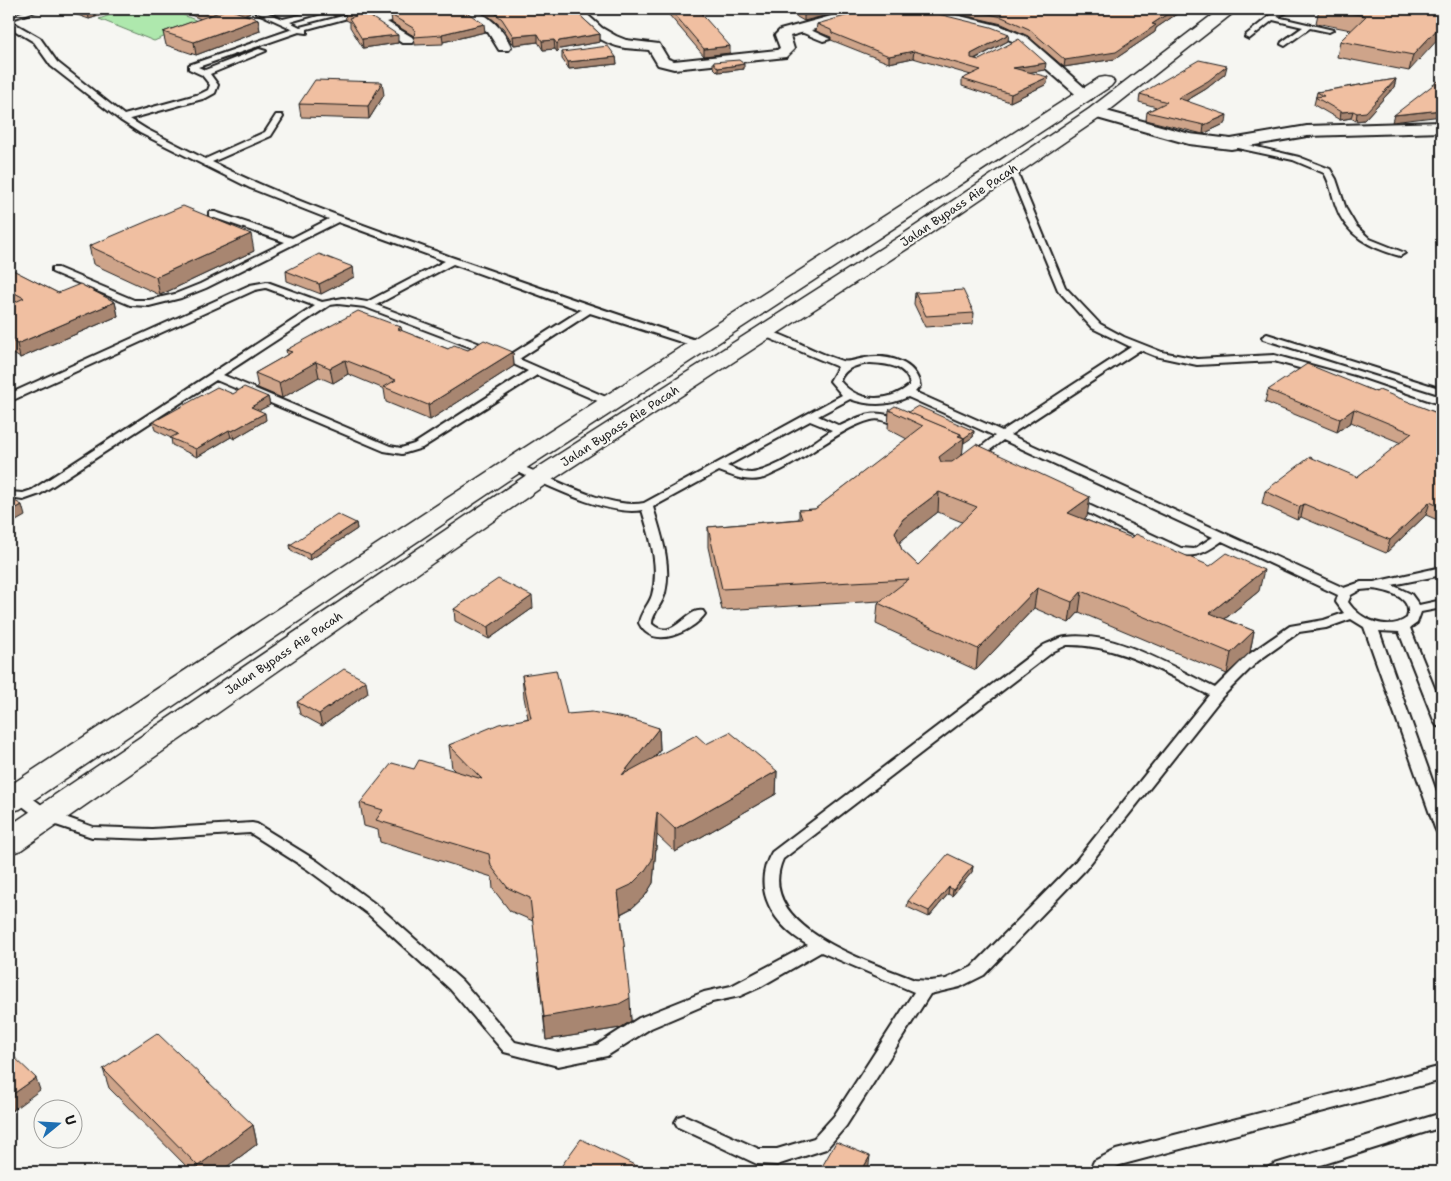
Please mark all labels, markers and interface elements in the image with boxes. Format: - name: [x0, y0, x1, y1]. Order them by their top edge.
- street label: Jalan Bypass Aie Pacah: [897, 160, 1021, 250]
- street label: Jalan Bypass Aie Pacah: [558, 382, 682, 470]
- street label: Jalan Bypass Aie Pacah: [222, 608, 346, 698]
- north arrow: [32, 1098, 82, 1148]
- text: U: [60, 1113, 80, 1127]

